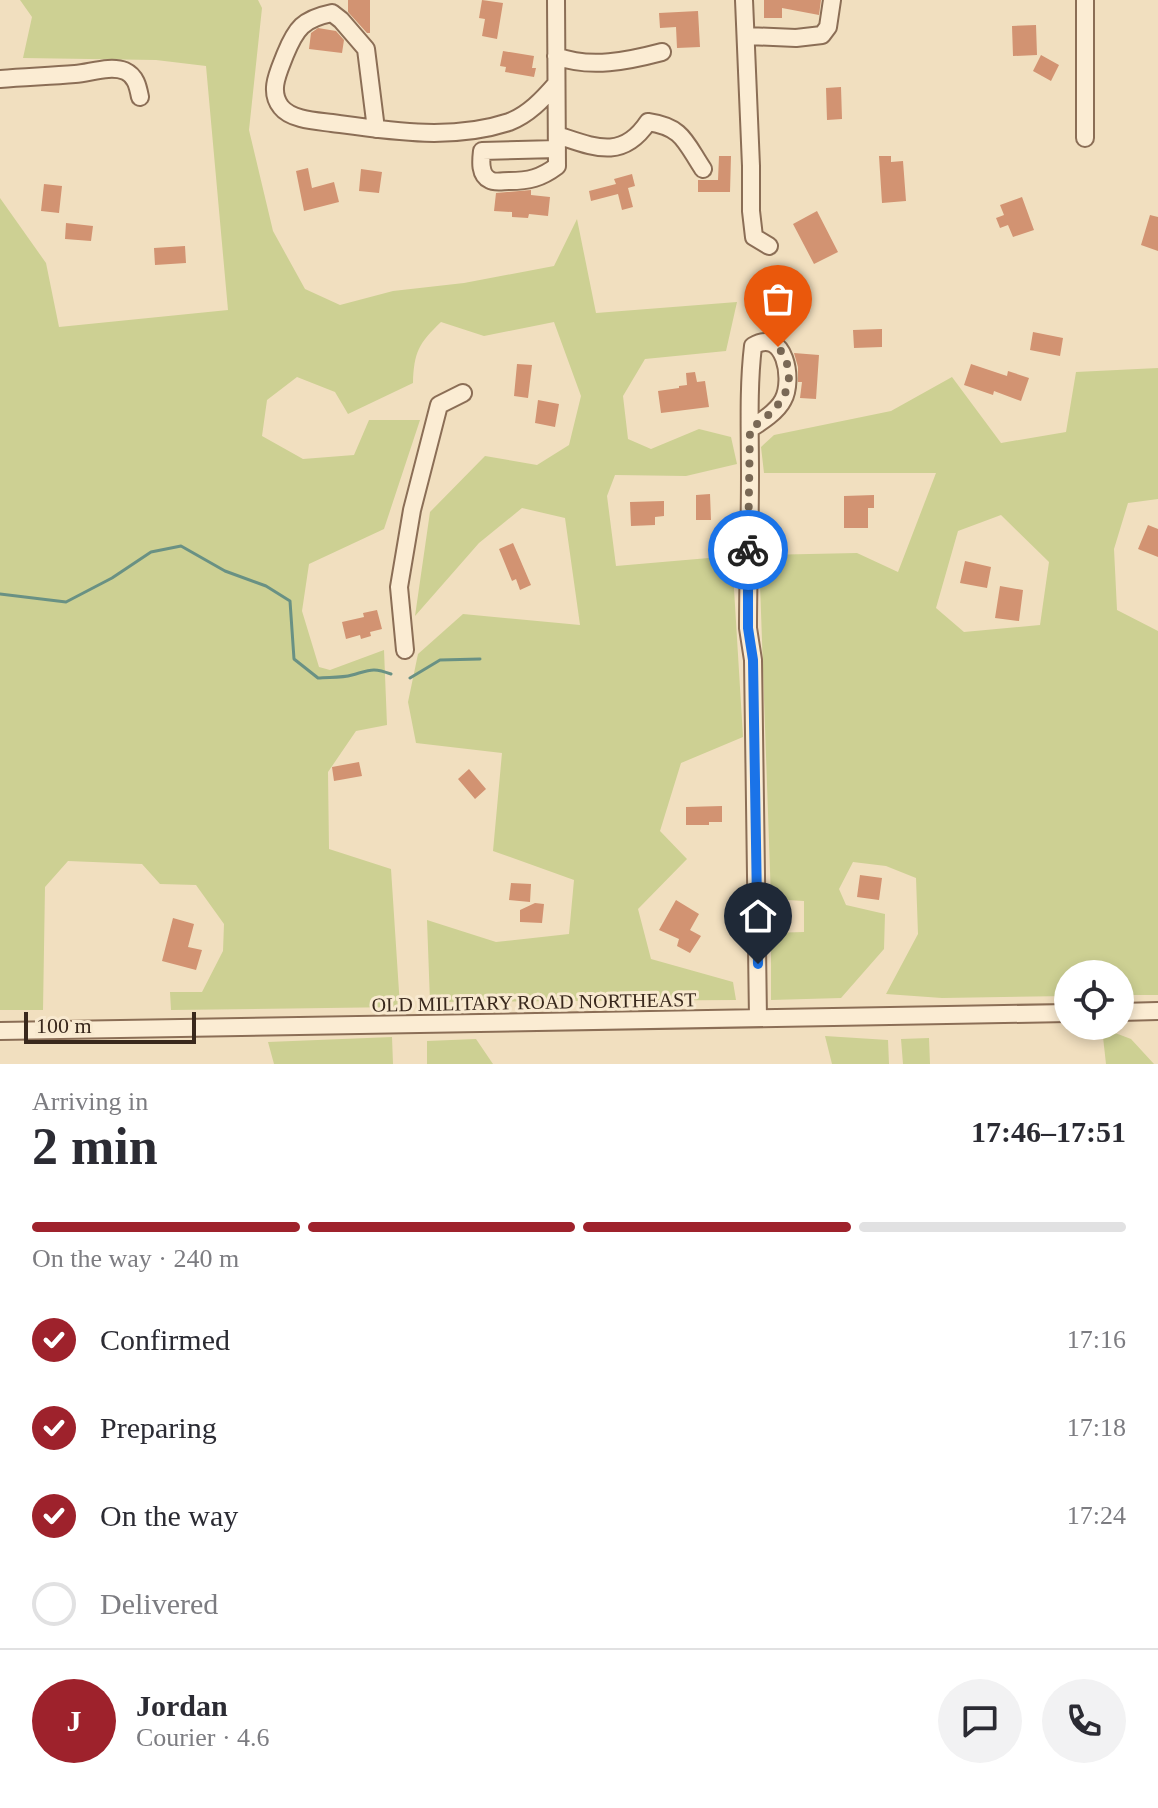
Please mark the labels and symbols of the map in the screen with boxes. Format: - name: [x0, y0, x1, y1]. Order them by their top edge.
- pin: [744, 265, 812, 347]
- courier: [708, 510, 788, 590]
- pin: [724, 882, 792, 964]
- street label: OLD MILITARY ROAD NORTHEAST: [371, 988, 697, 1016]
- scale bar: [24, 1008, 196, 1044]

